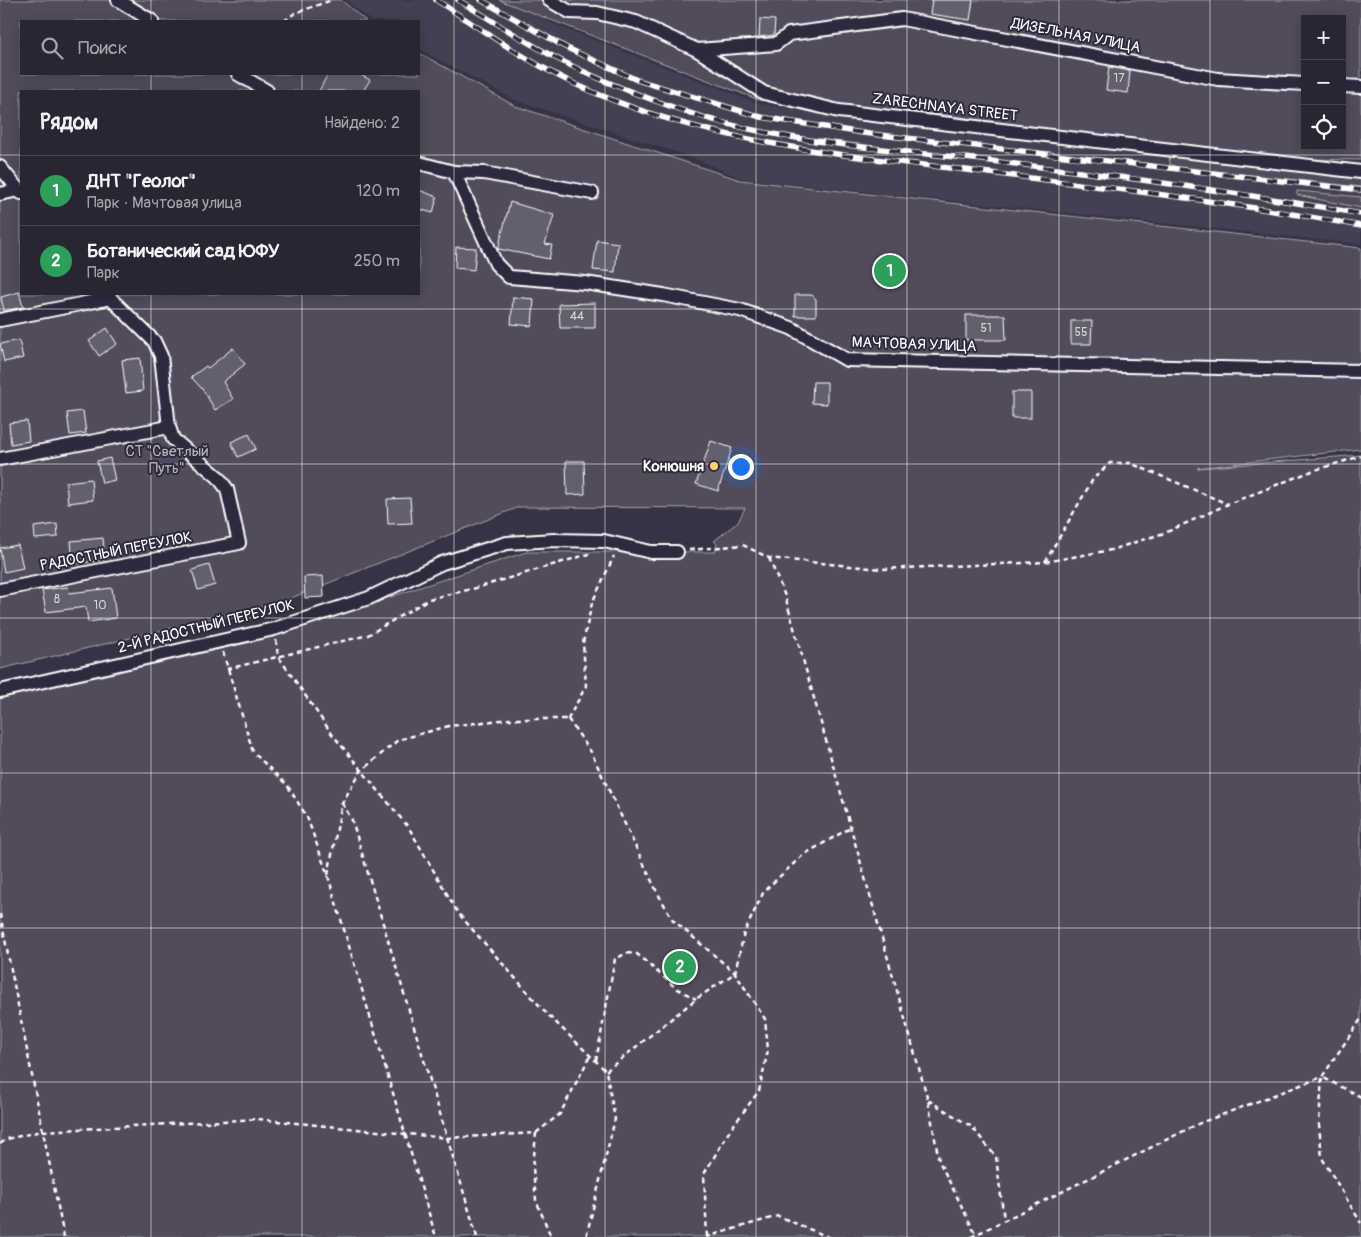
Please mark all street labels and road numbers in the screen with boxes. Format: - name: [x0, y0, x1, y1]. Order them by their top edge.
- street label: ДИЗЕЛЬНАЯ УЛИЦА: [1009, 13, 1142, 57]
- street label: ZARECHNAYA STREET: [871, 89, 1019, 126]
- street label: МАЧТОВАЯ УЛИЦА: [851, 333, 977, 356]
- street label: РАДОСТНЫЙ ПЕРЕУЛОК: [39, 527, 194, 576]
- street label: 2-Й РАДОСТНЫЙ ПЕРЕУЛОК: [116, 595, 296, 658]

